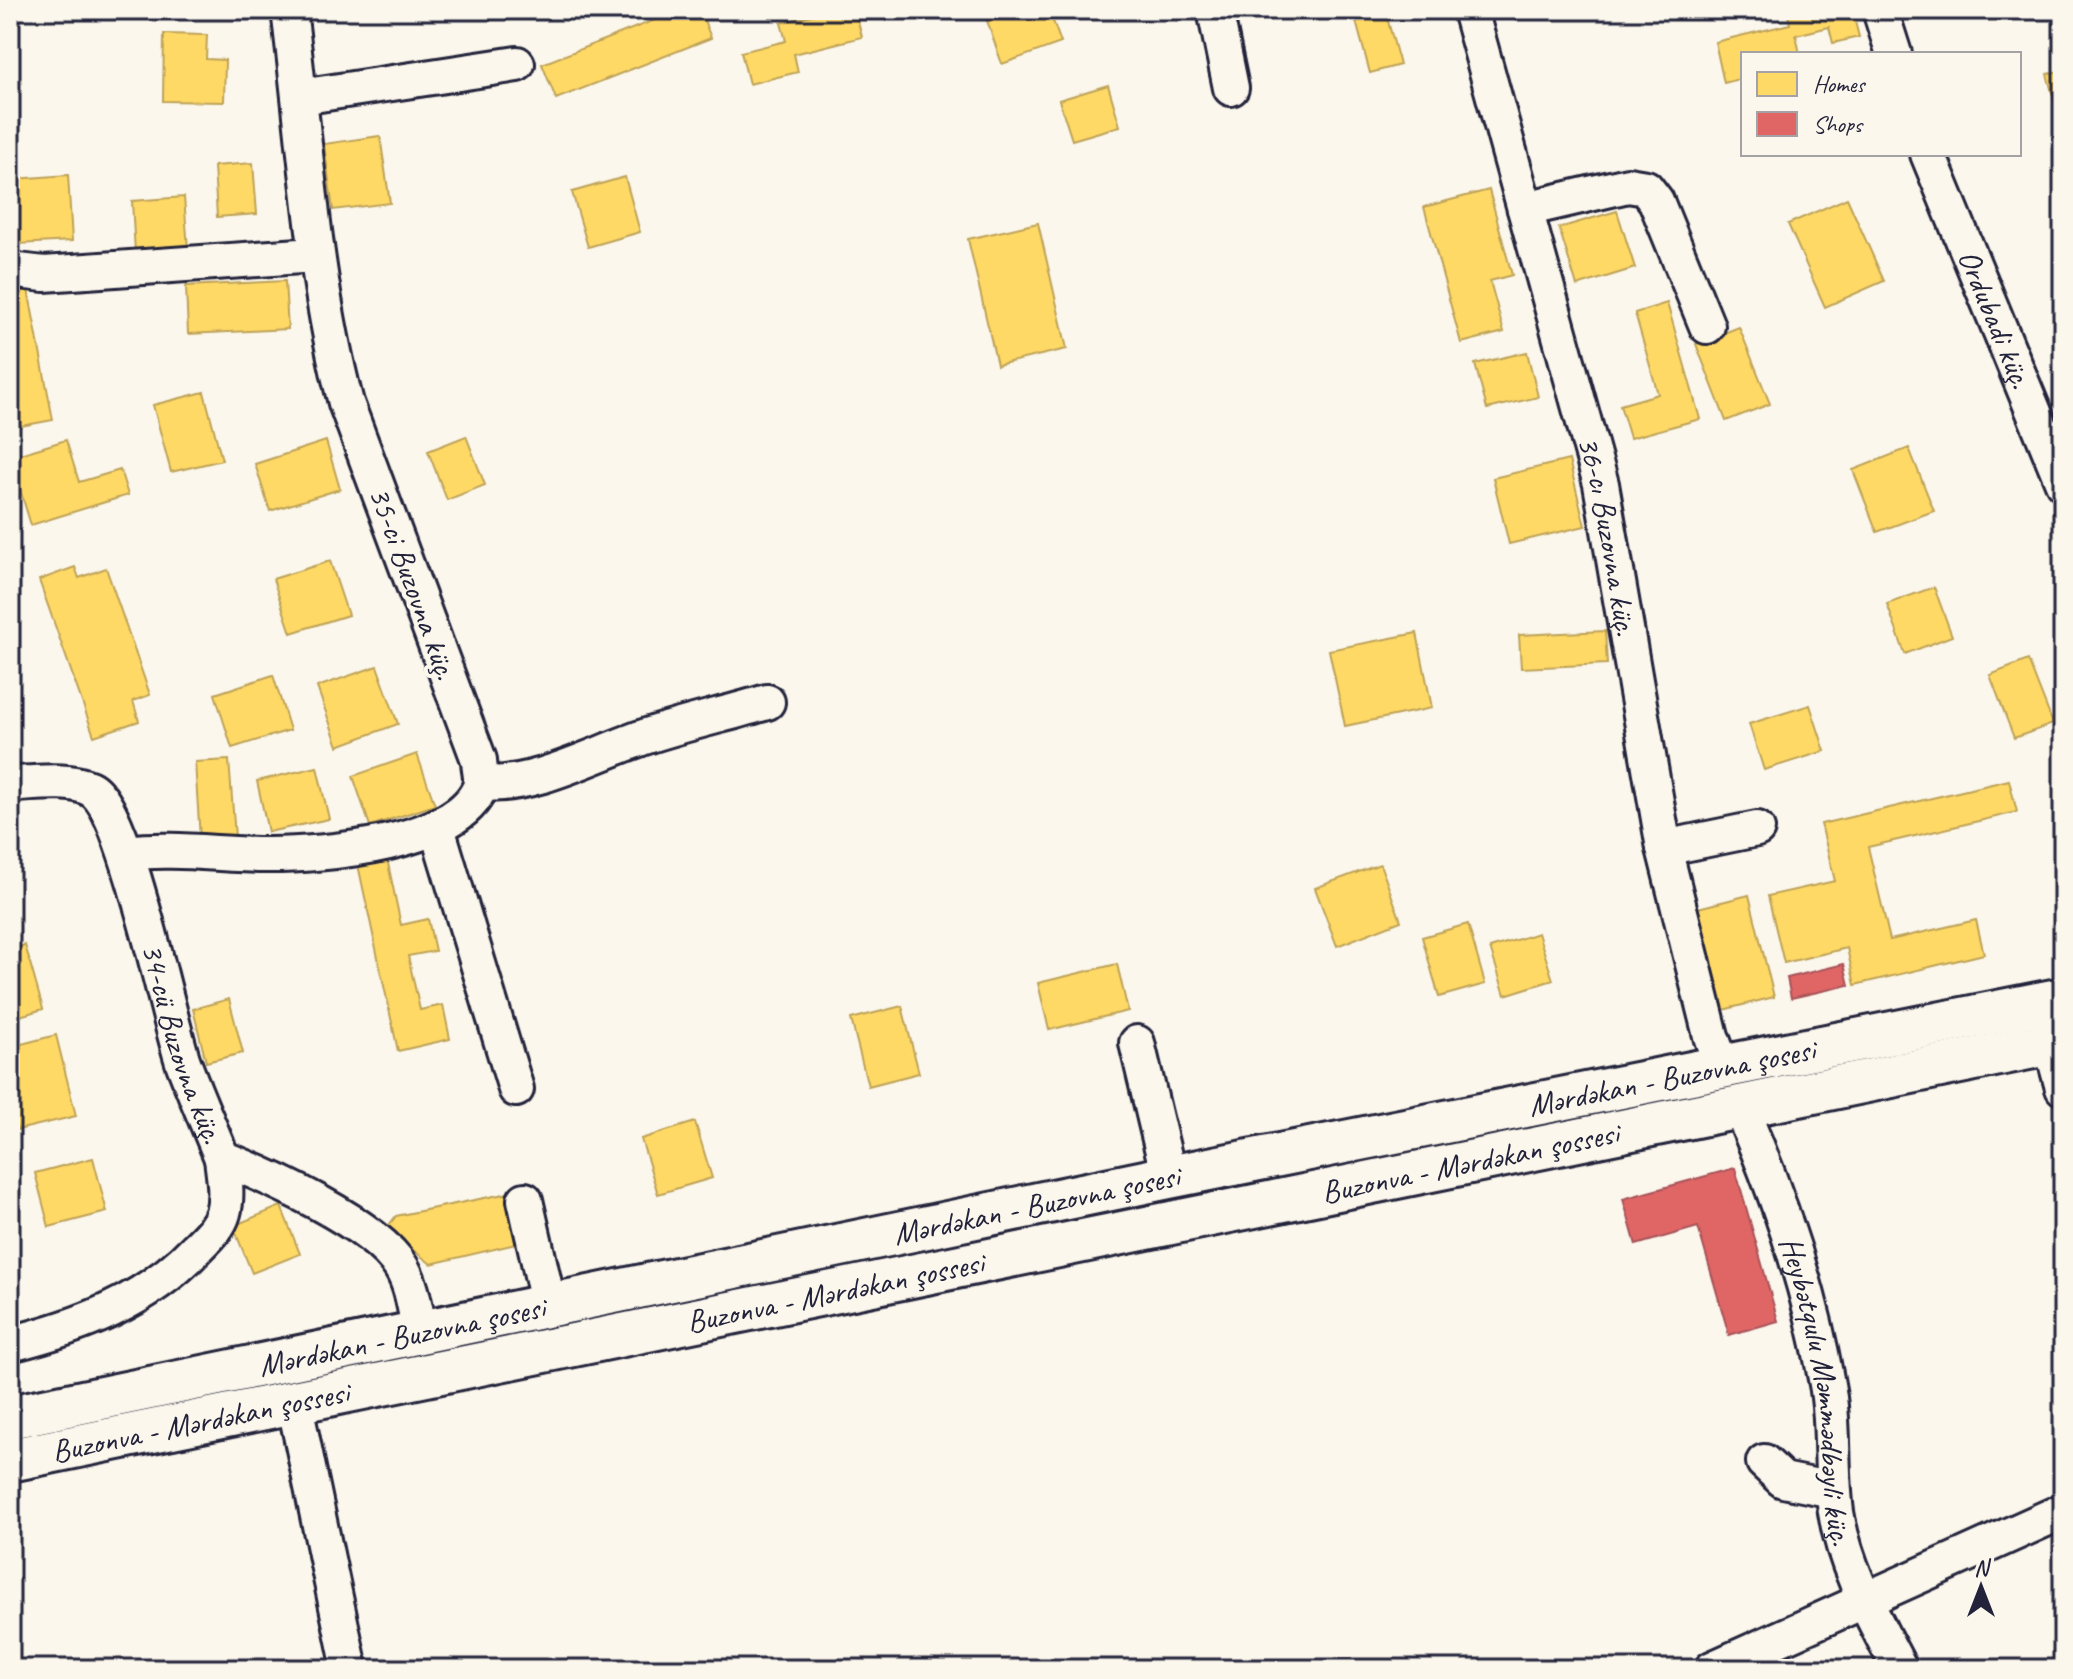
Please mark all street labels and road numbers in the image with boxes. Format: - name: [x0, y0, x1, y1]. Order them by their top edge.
- street label: Ordubadi küç.: [1949, 243, 2043, 395]
- street label: 36-cı Buzovna küç.: [1568, 431, 1647, 639]
- street label: 35-ci Buzovna küç.: [359, 481, 467, 686]
- street label: 34-cü Buzovna küç.: [132, 938, 234, 1150]
- street label: Mərdəkan - Buzovna şosesi: [1525, 1028, 1822, 1125]
- street label: Buzonva - Mərdəkan şossesi: [1318, 1111, 1626, 1212]
- street label: Mərdəkan - Buzovna şosesi: [890, 1154, 1187, 1254]
- street label: Heybətqulu Məmmədbəyli küç.: [1770, 1231, 1863, 1550]
- street label: Buzonva - Mərdəkan şossesi: [683, 1241, 991, 1342]
- street label: Mərdəkan - Buzovna şosesi: [255, 1285, 552, 1385]
- street label: Buzonva - Mərdəkan şossesi: [48, 1370, 356, 1471]

